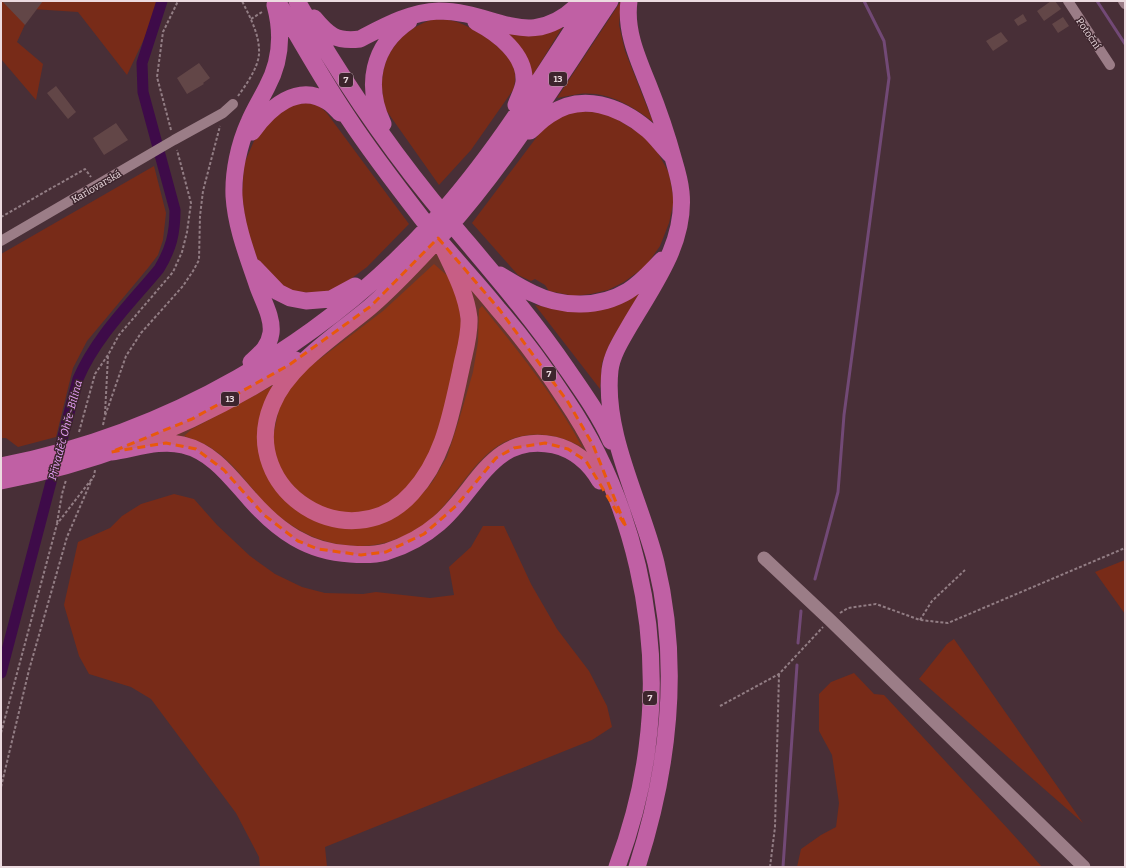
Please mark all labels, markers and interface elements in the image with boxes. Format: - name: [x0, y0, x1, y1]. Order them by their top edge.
- street label: Potoční: [1073, 15, 1104, 51]
- road number: 13: [549, 72, 567, 86]
- road number: 7: [339, 73, 353, 87]
- street label: Karlovarská: [70, 168, 124, 206]
- road number: 7: [542, 367, 556, 381]
- water label: Přivaděč Ohře-Bílina: [46, 379, 85, 482]
- road number: 13: [221, 392, 239, 406]
- road number: 7: [643, 691, 657, 705]

